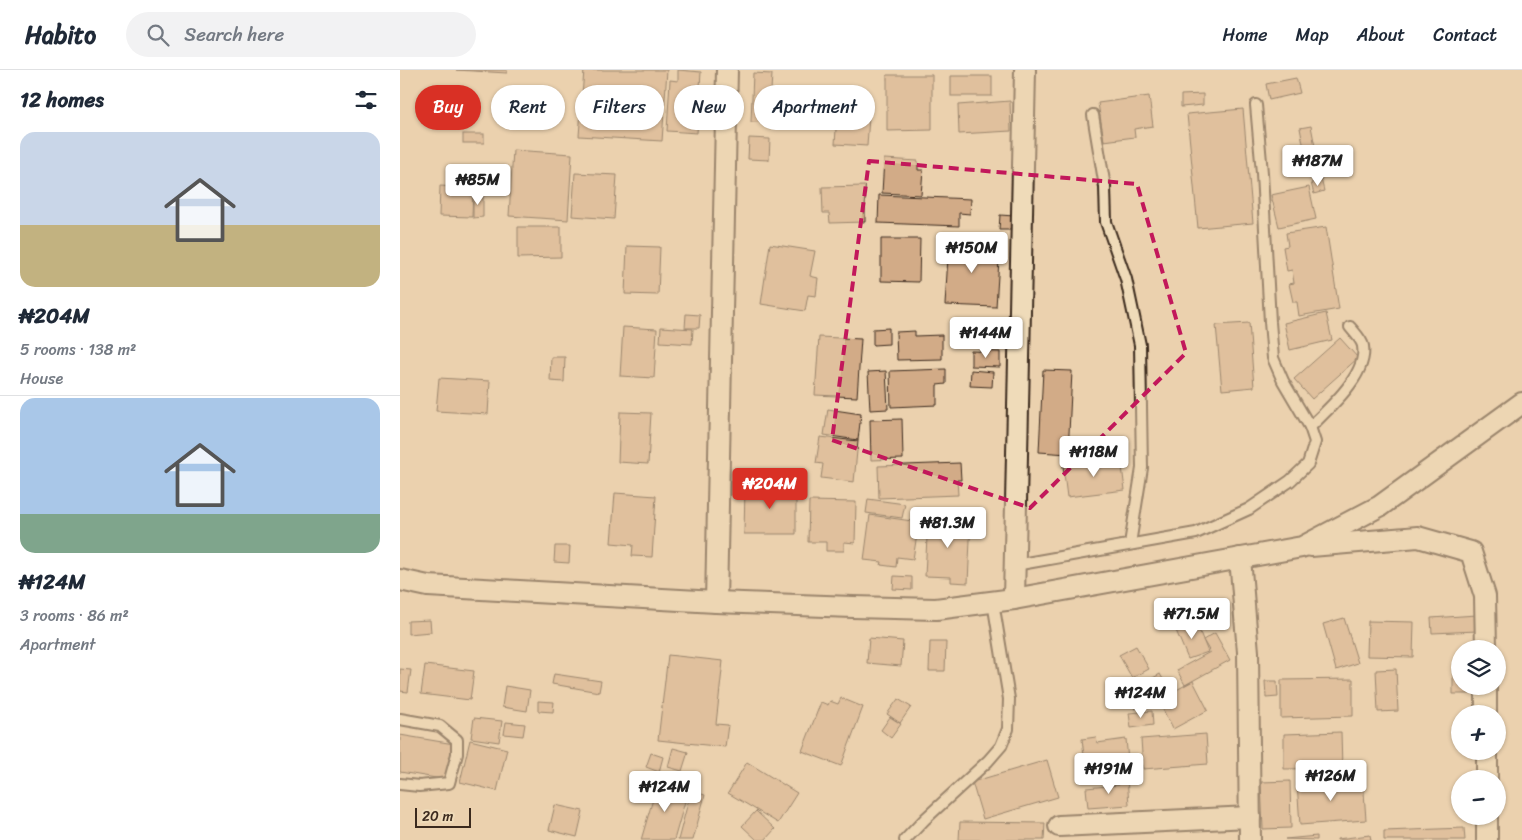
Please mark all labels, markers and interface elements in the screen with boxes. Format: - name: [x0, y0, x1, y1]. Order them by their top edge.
- search box: [126, 12, 476, 57]
- text: Habito: [25, 14, 96, 56]
- text: Search here: [184, 18, 284, 51]
- text: Home: [1223, 19, 1268, 51]
- text: Map: [1296, 19, 1329, 51]
- text: About: [1357, 19, 1405, 51]
- text: Contact: [1433, 19, 1497, 51]
- icon: search: [144, 21, 172, 49]
- text: 12 homes: [20, 81, 104, 119]
- chip: Buy: [415, 85, 481, 130]
- chip: Rent: [491, 85, 565, 130]
- chip: Filters: [575, 85, 664, 130]
- chip: New: [674, 85, 744, 130]
- chip: Apartment: [754, 85, 875, 130]
- icon: filters: [352, 86, 380, 114]
- pin: ₦187M: [1283, 144, 1353, 187]
- text: ₦187M: [1293, 146, 1343, 175]
- pin: ₦85M: [448, 164, 508, 206]
- icon: home: [155, 165, 245, 255]
- text: ₦85M: [456, 165, 500, 194]
- pin: ₦150M: [937, 232, 1007, 274]
- text: ₦150M: [947, 233, 997, 262]
- text: ₦204M: [20, 297, 90, 335]
- pin: ₦144M: [951, 316, 1021, 359]
- text: ₦144M: [961, 318, 1011, 347]
- text: 5 rooms · 138 m²: [20, 335, 136, 364]
- text: House: [20, 364, 63, 393]
- icon: home: [155, 430, 245, 520]
- pin: ₦118M: [1059, 436, 1129, 478]
- text: ₦118M: [1070, 437, 1118, 466]
- pin: ₦204M: [735, 468, 805, 510]
- text: ₦204M: [743, 469, 797, 498]
- pin: ₦81.3M: [907, 506, 989, 549]
- text: ₦81.3M: [921, 508, 975, 537]
- text: ₦124M: [20, 563, 85, 601]
- pin: ₦71.5M: [1151, 598, 1233, 640]
- text: ₦71.5M: [1165, 599, 1219, 628]
- text: 3 rooms · 86 m²: [20, 601, 129, 630]
- text: Apartment: [20, 630, 96, 659]
- map controls: [1451, 640, 1506, 825]
- button: layers: [1451, 640, 1506, 695]
- pin: ₦124M: [1106, 676, 1176, 719]
- text: ₦124M: [1116, 678, 1166, 707]
- button: +: [1451, 705, 1506, 760]
- pin: ₦191M: [1074, 752, 1144, 795]
- text: ₦191M: [1085, 754, 1133, 783]
- pin: ₦126M: [1296, 760, 1366, 802]
- text: ₦126M: [1307, 761, 1355, 790]
- pin: ₦124M: [630, 770, 700, 813]
- button: −: [1451, 770, 1506, 825]
- text: ₦124M: [640, 772, 690, 801]
- text: 20 m: [422, 804, 453, 829]
- scale bar: [415, 805, 471, 828]

